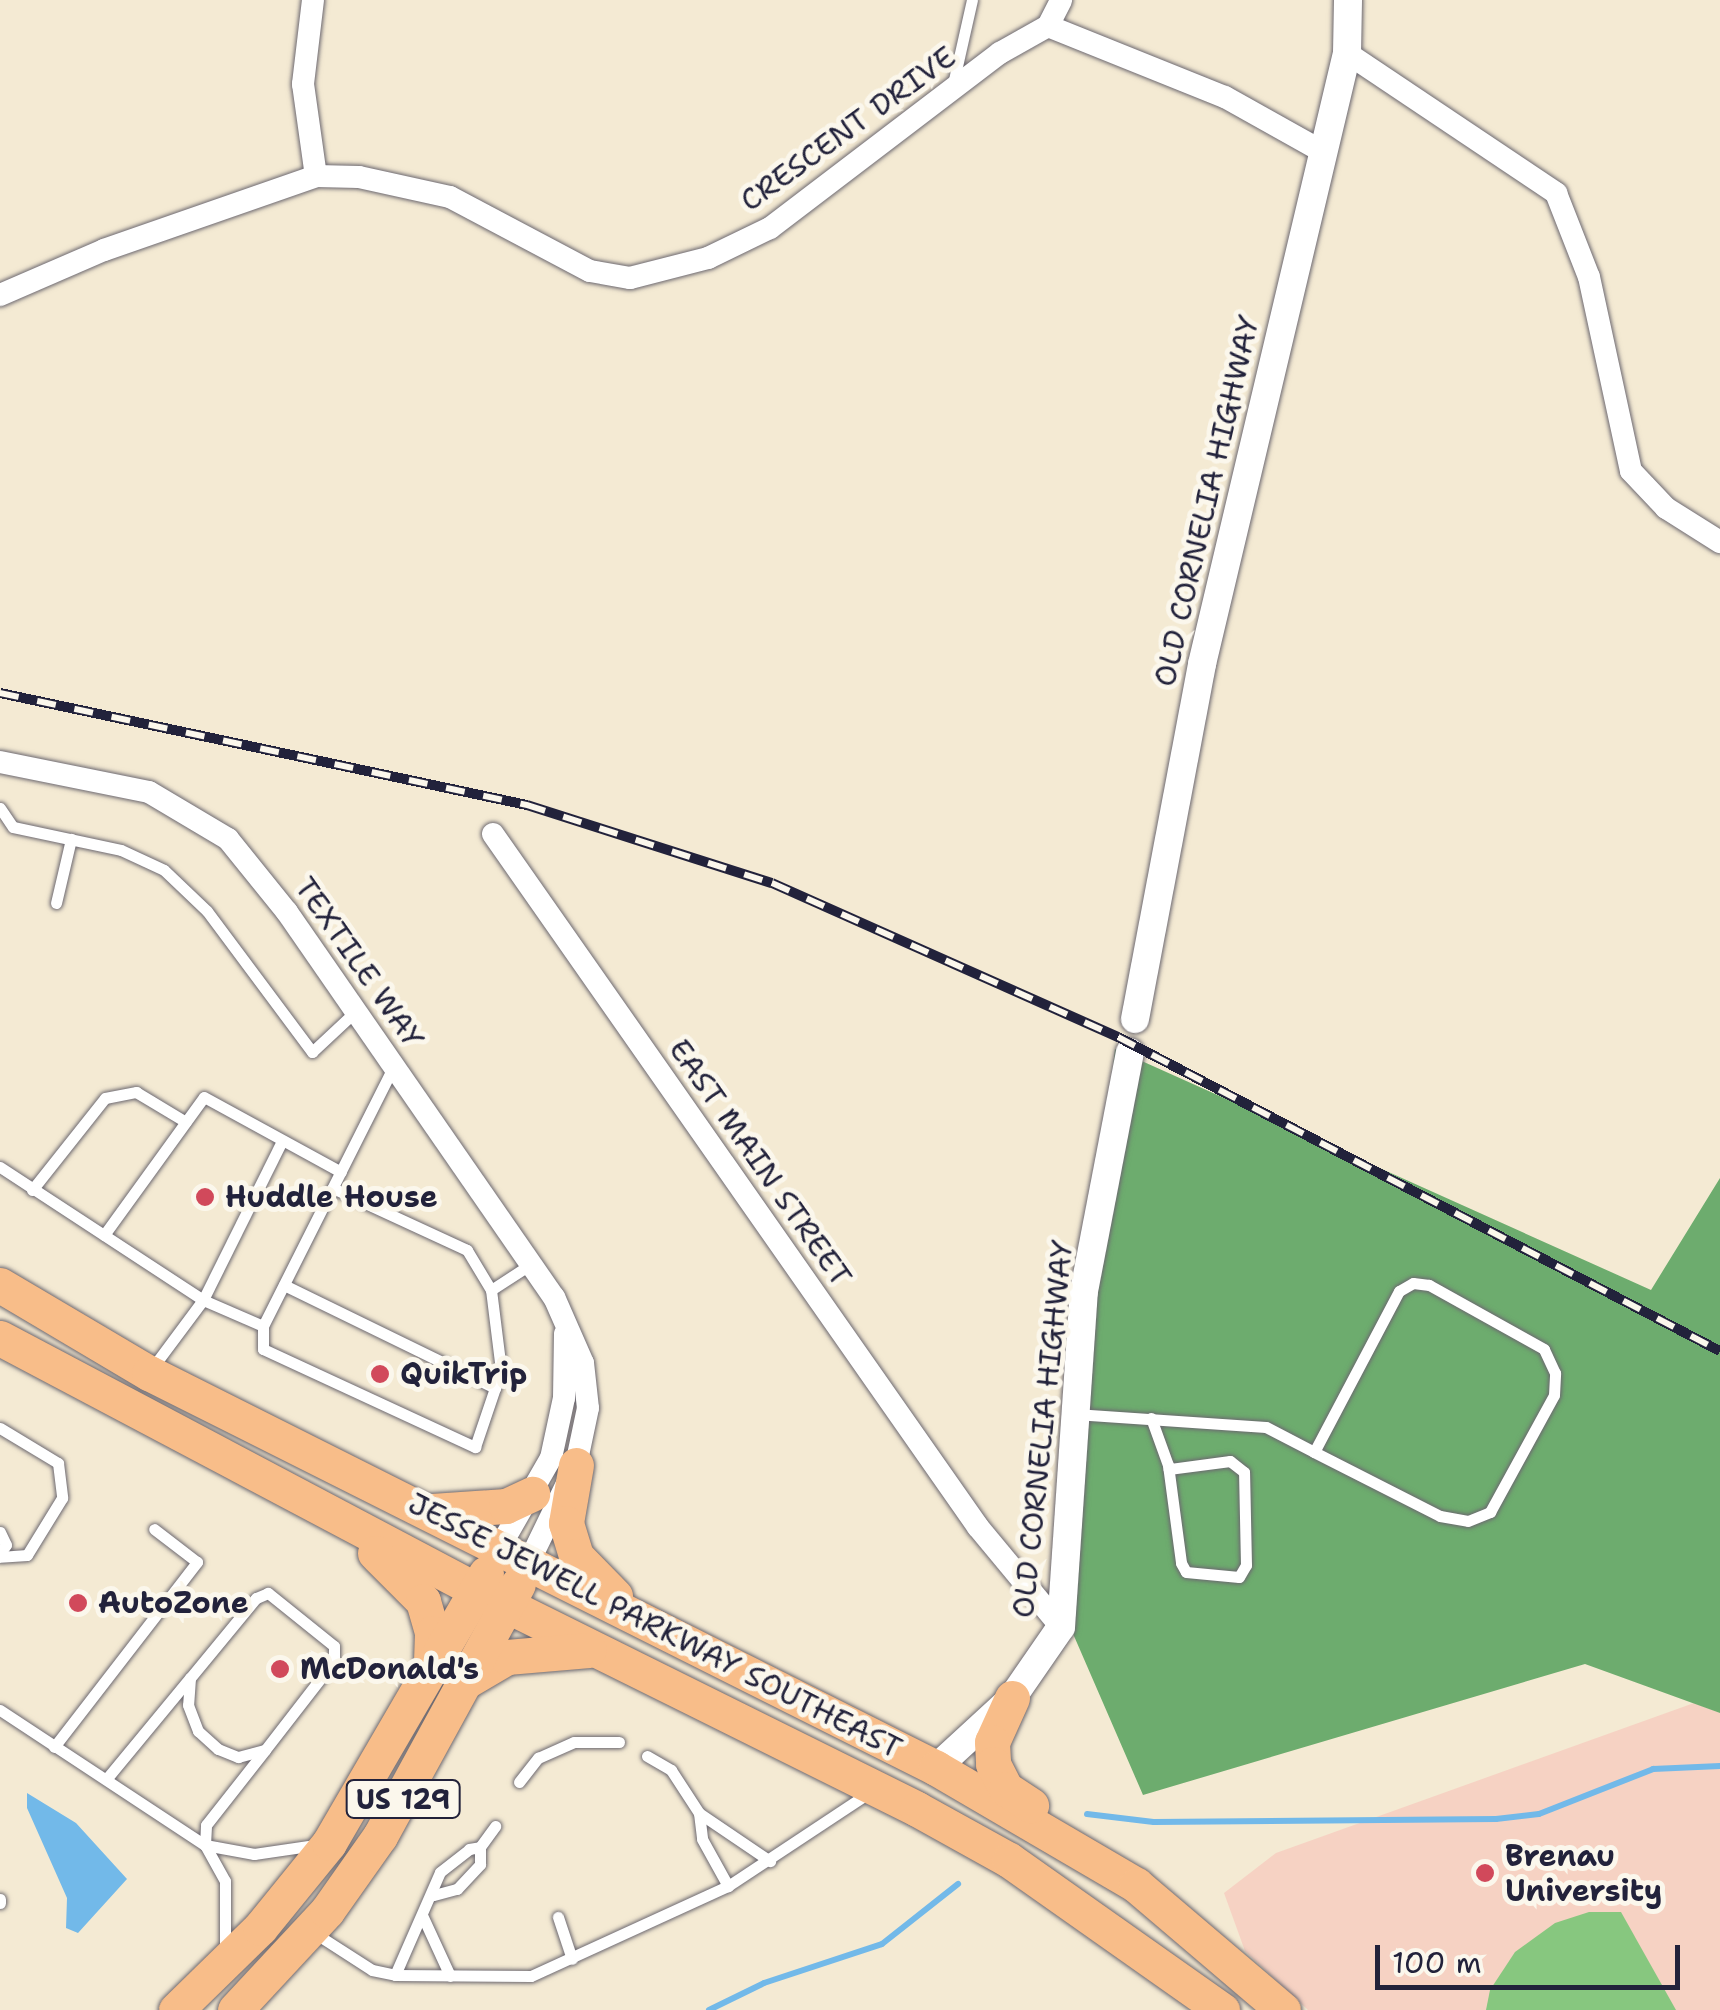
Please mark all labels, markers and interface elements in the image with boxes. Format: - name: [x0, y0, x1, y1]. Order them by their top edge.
- street label: CRESCENT DRIVE: [733, 39, 963, 219]
- street label: OLD CORNELIA HIGHWAY: [1147, 312, 1267, 690]
- street label: TEXTILE WAY: [287, 870, 431, 1056]
- street label: EAST MAIN STREET: [661, 1032, 859, 1294]
- place label: Huddle House: [225, 1179, 438, 1215]
- marker: Huddle House: [194, 1186, 216, 1208]
- street label: OLD CORNELIA HIGHWAY: [1005, 1238, 1081, 1620]
- place label: QuikTrip: [400, 1356, 527, 1392]
- marker: QuikTrip: [369, 1363, 391, 1385]
- street label: JESSE JEWELL PARKWAY SOUTHEAST: [402, 1485, 908, 1767]
- place label: AutoZone: [98, 1585, 249, 1621]
- marker: AutoZone: [67, 1592, 89, 1614]
- place label: McDonald's: [300, 1651, 479, 1687]
- marker: McDonald's: [269, 1658, 291, 1680]
- road number: US 129: [346, 1776, 460, 1822]
- place label: Brenau University: [1505, 1838, 1662, 1908]
- marker: Brenau University: [1474, 1862, 1496, 1884]
- scale bar: [1380, 1925, 1685, 1987]
- text: 100 m: [1392, 1942, 1482, 1983]

